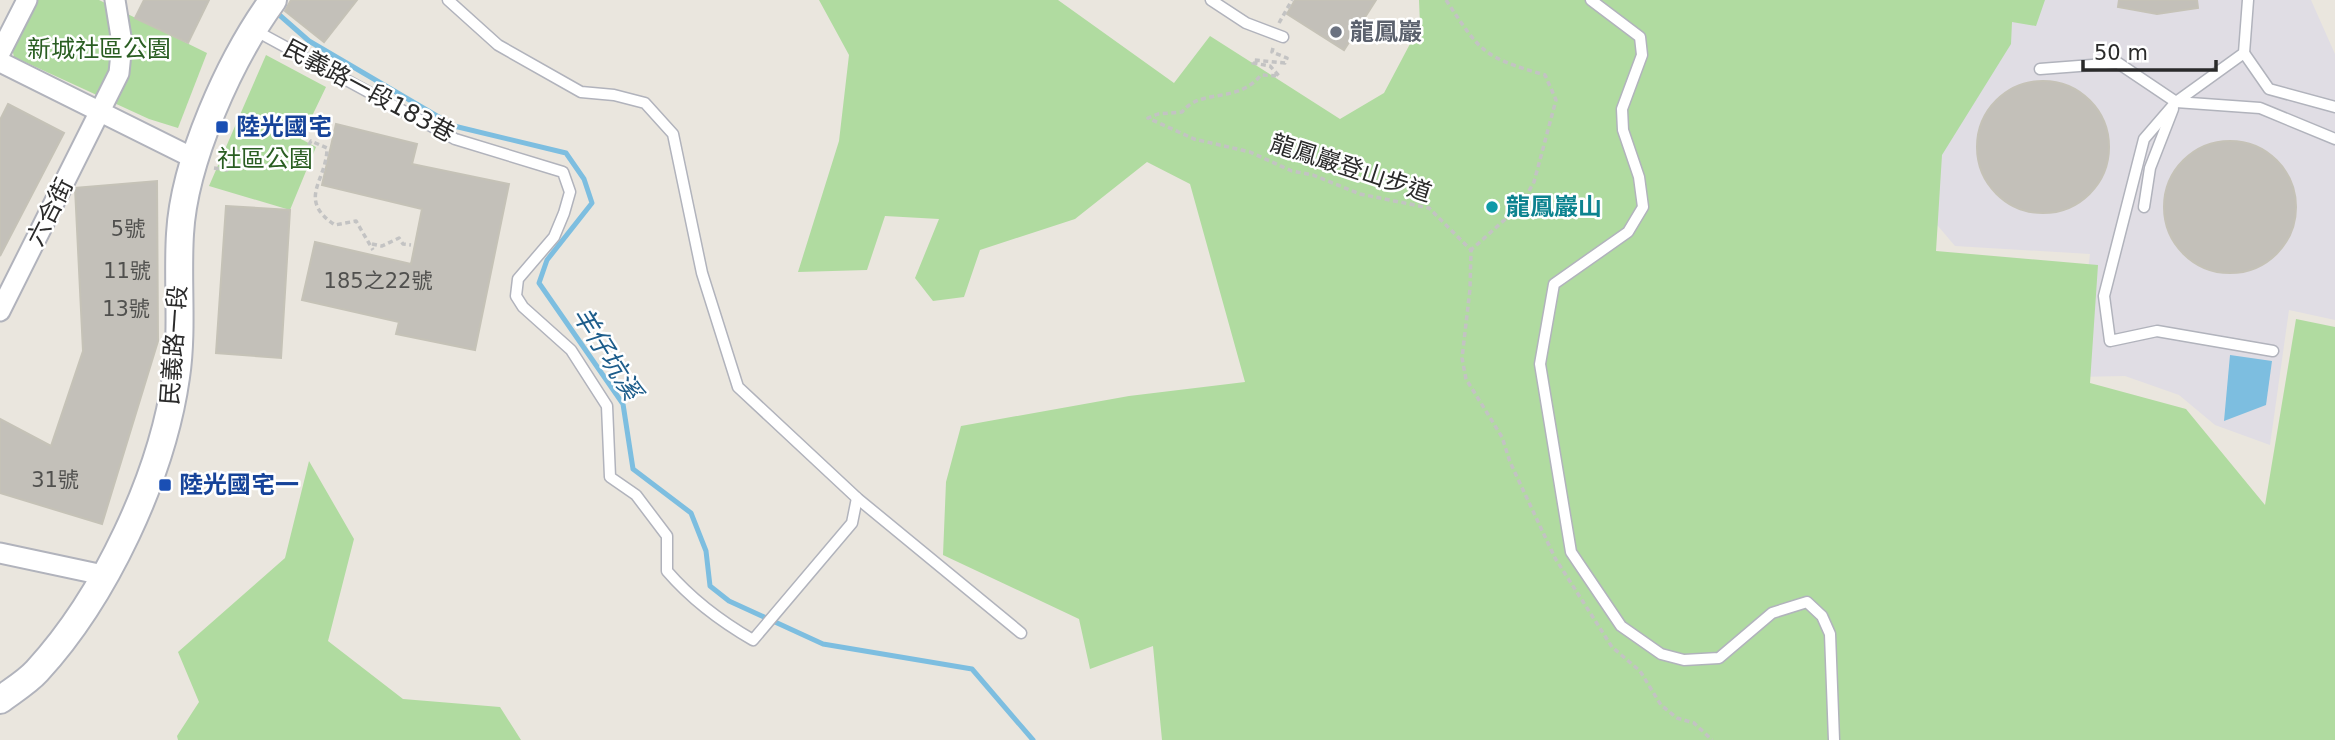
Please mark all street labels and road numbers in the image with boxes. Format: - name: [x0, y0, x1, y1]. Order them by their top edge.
- street label: 民義路一段183巷: [279, 34, 459, 148]
- street label: 龍鳳巖登山步道: [1267, 129, 1435, 207]
- street label: 六合街: [21, 174, 79, 250]
- street label: 民義路一段: [156, 284, 192, 406]

